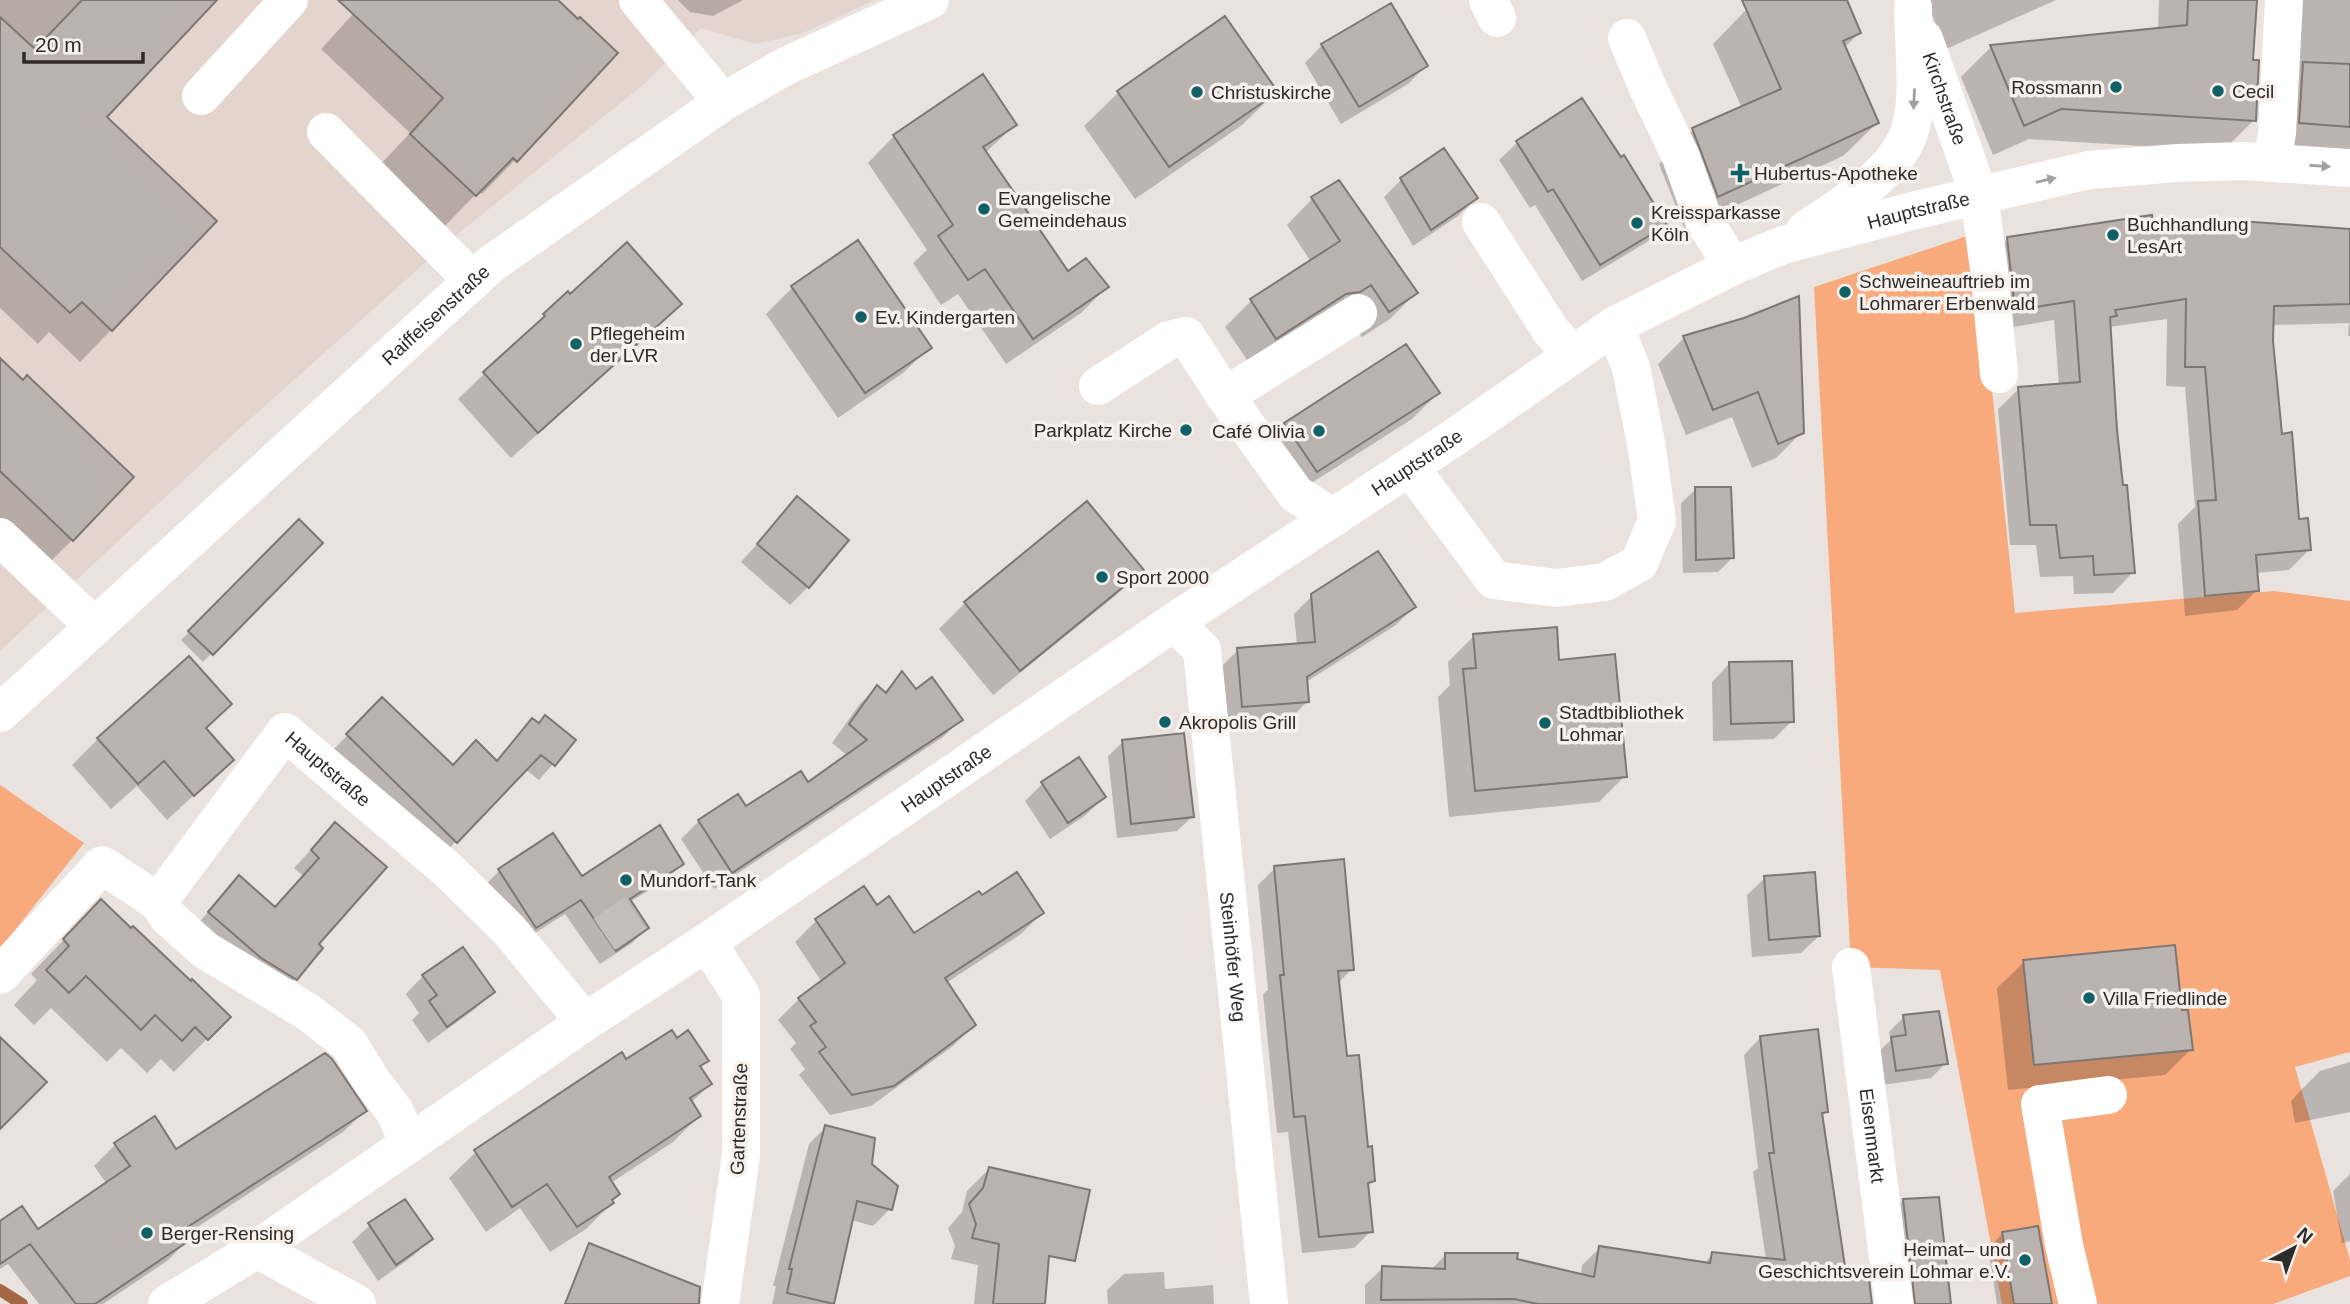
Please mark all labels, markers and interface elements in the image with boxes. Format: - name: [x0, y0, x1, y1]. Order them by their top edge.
- scale bar: [24, 21, 144, 65]
- text: 20 m: [35, 33, 82, 56]
- street label: Kirchstraße: [1919, 49, 1971, 148]
- place label: Rossmann: [2011, 77, 2102, 98]
- marker: Rossmann: [2108, 79, 2124, 95]
- place label: Cecil: [2232, 81, 2274, 102]
- place label: Christuskirche: [1211, 82, 1331, 103]
- marker: Cecil: [2210, 83, 2226, 99]
- marker: Christuskirche: [1189, 84, 1205, 100]
- one-way arrow: [1908, 89, 1919, 111]
- one-way arrow: [2310, 161, 2332, 172]
- place label: Hubertus-Apotheke: [1754, 163, 1918, 184]
- marker: Hubertus-Apotheke: [1732, 165, 1748, 181]
- one-way arrow: [2035, 174, 2057, 185]
- street label: Hauptstraße: [1865, 187, 1972, 233]
- place label: Evangelische Gemeindehaus: [998, 188, 1127, 231]
- marker: Evangelische Gemeindehaus: [976, 201, 992, 217]
- place label: Kreissparkasse Köln: [1651, 202, 1781, 245]
- place label: Buchhandlung LesArt: [2127, 214, 2249, 257]
- marker: Kreissparkasse Köln: [1629, 215, 1645, 231]
- marker: Buchhandlung LesArt: [2105, 227, 2121, 243]
- street label: Raiffeisenstraße: [377, 260, 493, 369]
- place label: Schweineauftrieb im Lohmarer Erbenwald: [1859, 271, 2035, 314]
- marker: Schweineauftrieb im Lohmarer Erbenwald: [1837, 284, 1853, 300]
- place label: Ev. Kindergarten: [875, 307, 1015, 328]
- marker: Ev. Kindergarten: [853, 309, 869, 325]
- place label: Pflegeheim der LVR: [590, 323, 685, 366]
- marker: Pflegeheim der LVR: [568, 336, 584, 352]
- place label: Parkplatz Kirche: [1034, 420, 1172, 441]
- place label: Café Olivia: [1212, 421, 1305, 442]
- marker: Parkplatz Kirche: [1178, 422, 1194, 438]
- marker: Café Olivia: [1311, 423, 1327, 439]
- street label: Hauptstraße: [1367, 425, 1466, 500]
- place label: Sport 2000: [1116, 567, 1209, 588]
- marker: Sport 2000: [1094, 569, 1110, 585]
- place label: Stadtbibliothek Lohmar: [1559, 702, 1684, 745]
- place label: Akropolis Grill: [1179, 712, 1296, 733]
- marker: Akropolis Grill: [1157, 714, 1173, 730]
- marker: Stadtbibliothek Lohmar: [1537, 715, 1553, 731]
- street label: Hauptstraße: [282, 727, 375, 810]
- street label: Hauptstraße: [897, 740, 995, 816]
- place label: Mundorf-Tank: [640, 870, 757, 891]
- marker: Mundorf-Tank: [618, 872, 634, 888]
- street label: Steinhöfer Weg: [1216, 891, 1251, 1023]
- place label: Villa Friedlinde: [2103, 988, 2227, 1009]
- marker: Villa Friedlinde: [2081, 990, 2097, 1006]
- street label: Gartenstraße: [727, 1063, 751, 1175]
- street label: Eisenmarkt: [1856, 1087, 1889, 1185]
- north arrow: [2259, 1213, 2329, 1283]
- place label: Berger-Rensing: [161, 1223, 294, 1244]
- text: N: [2293, 1223, 2317, 1248]
- marker: Berger-Rensing: [139, 1225, 155, 1241]
- place label: Heimat– und Geschichtsverein Lohmar e.V.: [1758, 1239, 2011, 1282]
- marker: Heimat– und Geschichtsverein Lohmar e.V.: [2017, 1252, 2033, 1268]

